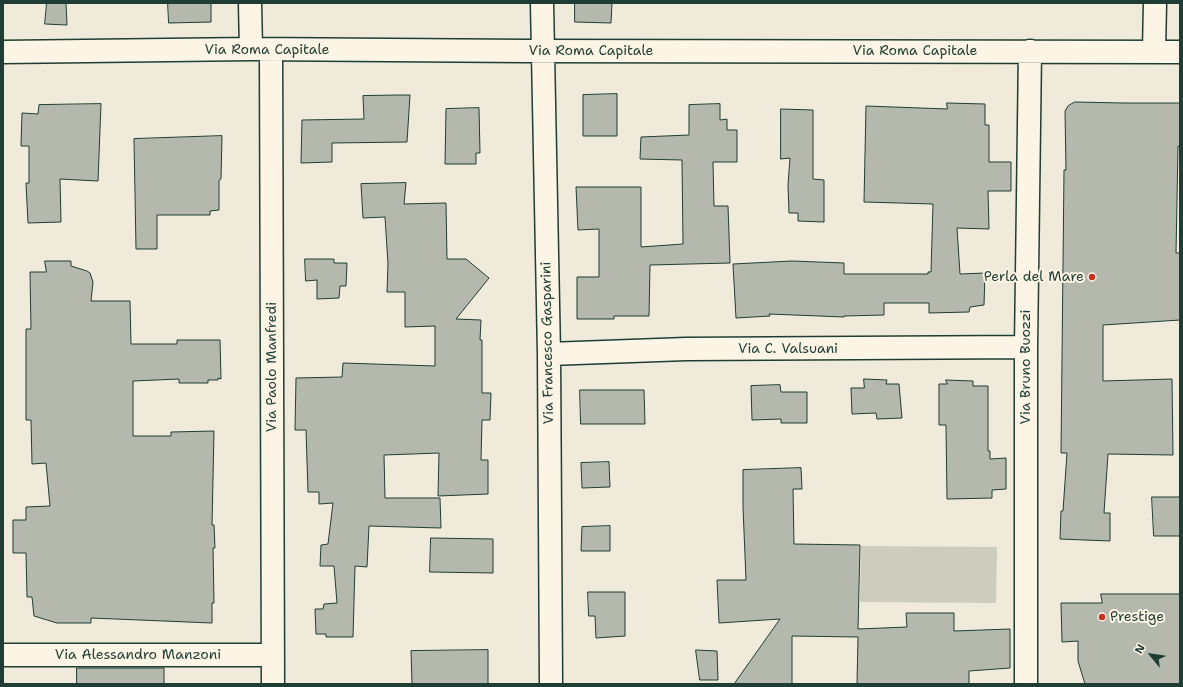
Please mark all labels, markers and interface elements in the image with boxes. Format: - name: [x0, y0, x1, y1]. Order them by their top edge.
- street label: Via Roma Capitale: [204, 42, 330, 58]
- street label: Via Roma Capitale: [528, 43, 654, 59]
- street label: Via Roma Capitale: [852, 43, 978, 59]
- street label: Via Francesco Gasparini: [538, 262, 558, 424]
- place label: Perla del Mare: [984, 269, 1084, 285]
- marker: Perla del Mare: [1087, 272, 1097, 282]
- street label: Via Paolo Manfredi: [264, 302, 280, 432]
- street label: Via Bruno Buozzi: [1018, 309, 1034, 425]
- street label: Via C. Valsuani: [738, 341, 838, 357]
- place label: Prestige: [1110, 609, 1164, 625]
- marker: Prestige: [1097, 612, 1107, 622]
- north arrow: [1131, 635, 1171, 675]
- text: N: [1131, 641, 1149, 656]
- street label: Via Alessandro Manzoni: [55, 647, 221, 663]

